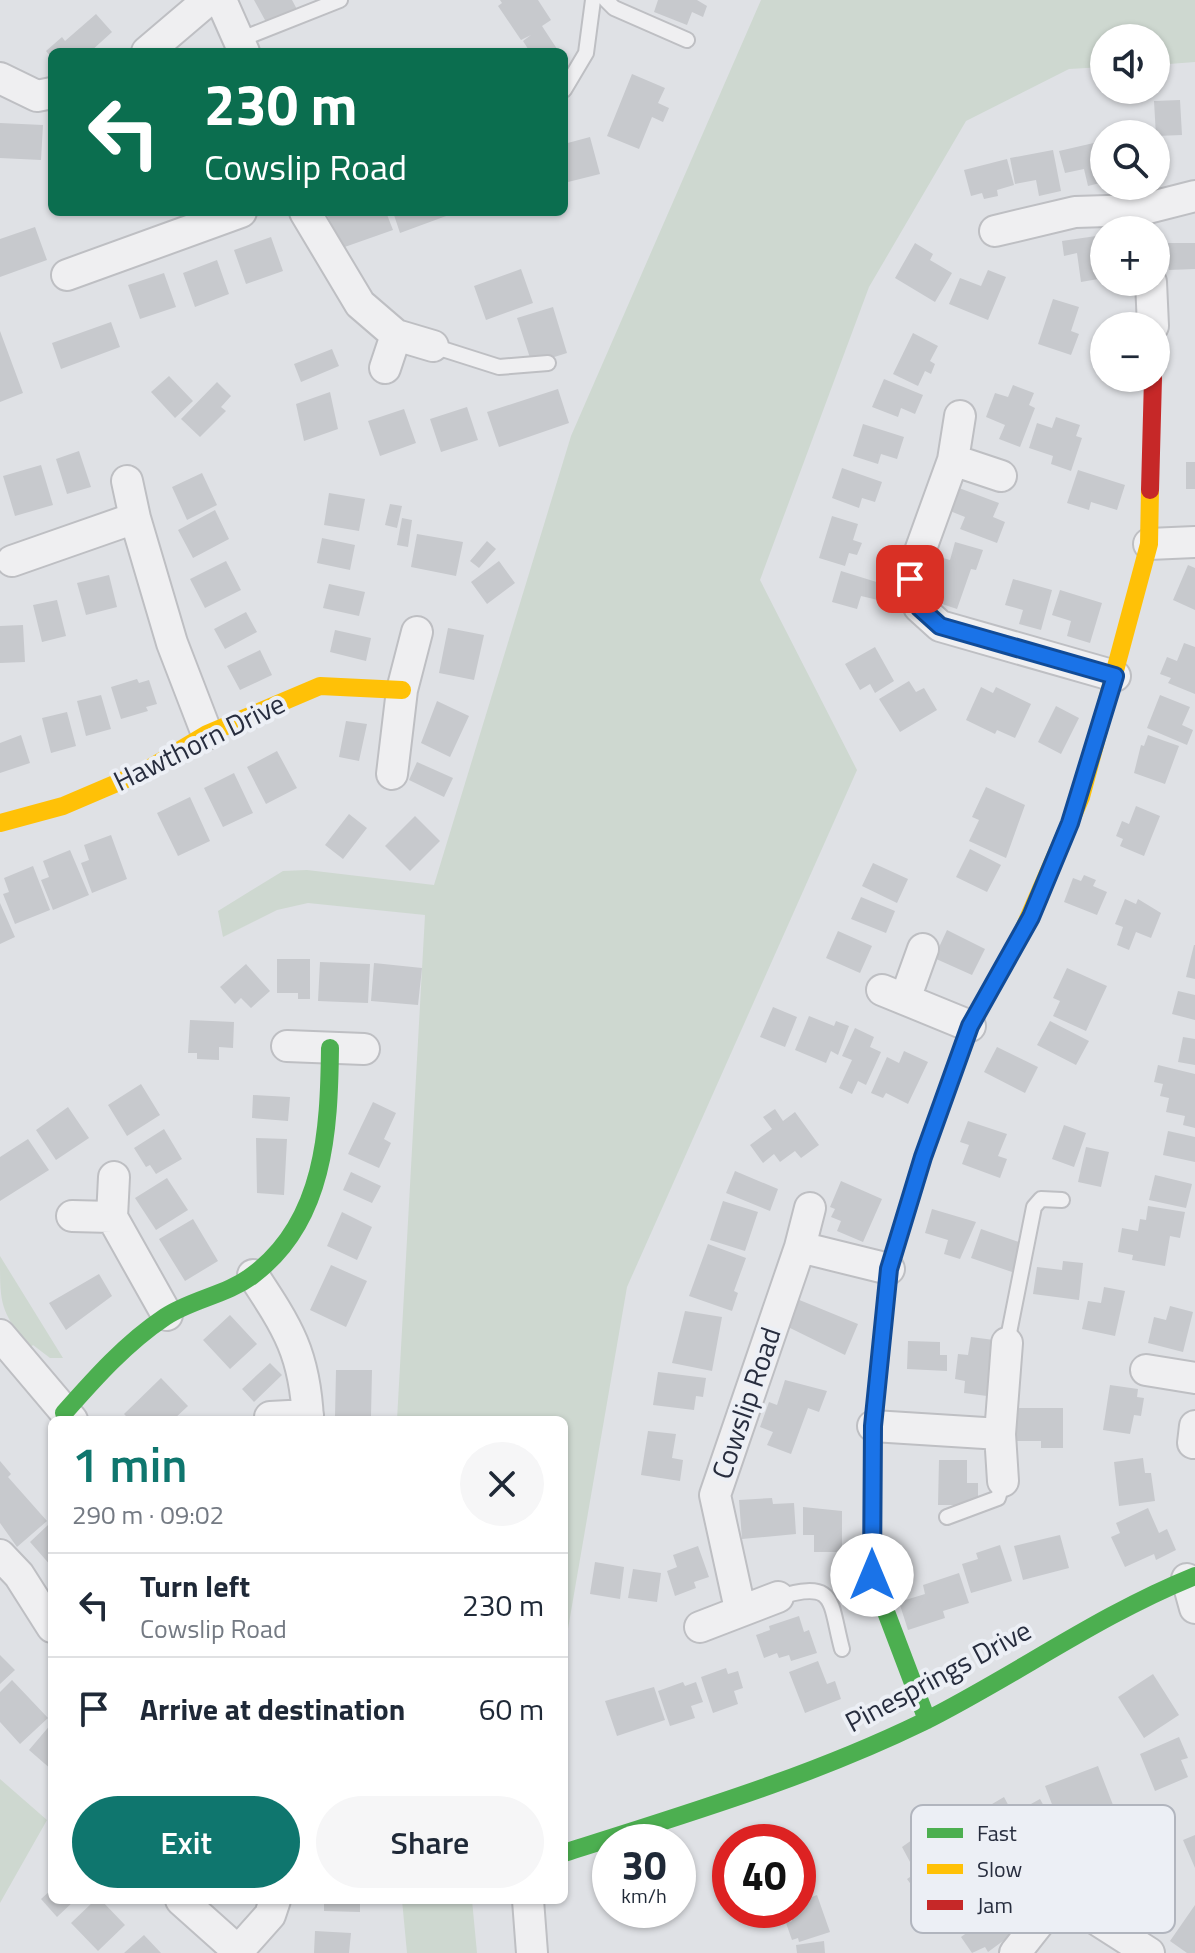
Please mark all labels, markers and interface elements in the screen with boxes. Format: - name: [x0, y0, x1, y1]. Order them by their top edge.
- map controls: [1090, 24, 1170, 392]
- button: sound: [1090, 24, 1170, 104]
- text: 230 m: [204, 62, 357, 147]
- icon: left: [72, 80, 176, 184]
- button: search: [1090, 120, 1170, 200]
- text: Cowslip Road: [204, 139, 407, 194]
- button: +: [1090, 216, 1170, 296]
- button: −: [1090, 312, 1170, 392]
- pin: [876, 545, 944, 613]
- icon: arrive: [888, 557, 932, 601]
- street label: Hawthorn Drive: [106, 681, 292, 802]
- street label: Cowslip Road: [699, 1321, 792, 1485]
- text: 1 min: [72, 1428, 187, 1501]
- button: close: [460, 1442, 544, 1526]
- text: 290 m · 09:02: [72, 1495, 224, 1534]
- position arrow: [830, 1533, 914, 1617]
- text: Turn left: [140, 1563, 250, 1609]
- text: 230 m: [462, 1582, 544, 1628]
- icon: left: [72, 1583, 116, 1627]
- street label: Pinesprings Drive: [837, 1608, 1039, 1743]
- text: Cowslip Road: [140, 1609, 287, 1648]
- text: Arrive at destination: [140, 1686, 405, 1732]
- text: 60 m: [479, 1686, 544, 1732]
- icon: arrive: [72, 1687, 116, 1731]
- button: Exit: [72, 1796, 300, 1888]
- button: Share: [316, 1796, 544, 1888]
- legend: [911, 1805, 1175, 1933]
- text: Fast: [977, 1816, 1017, 1850]
- speed limit sign: 40: [712, 1824, 816, 1928]
- text: 30: [622, 1835, 666, 1896]
- text: Slow: [977, 1852, 1023, 1886]
- text: km/h: [621, 1880, 667, 1911]
- text: Jam: [977, 1888, 1013, 1922]

